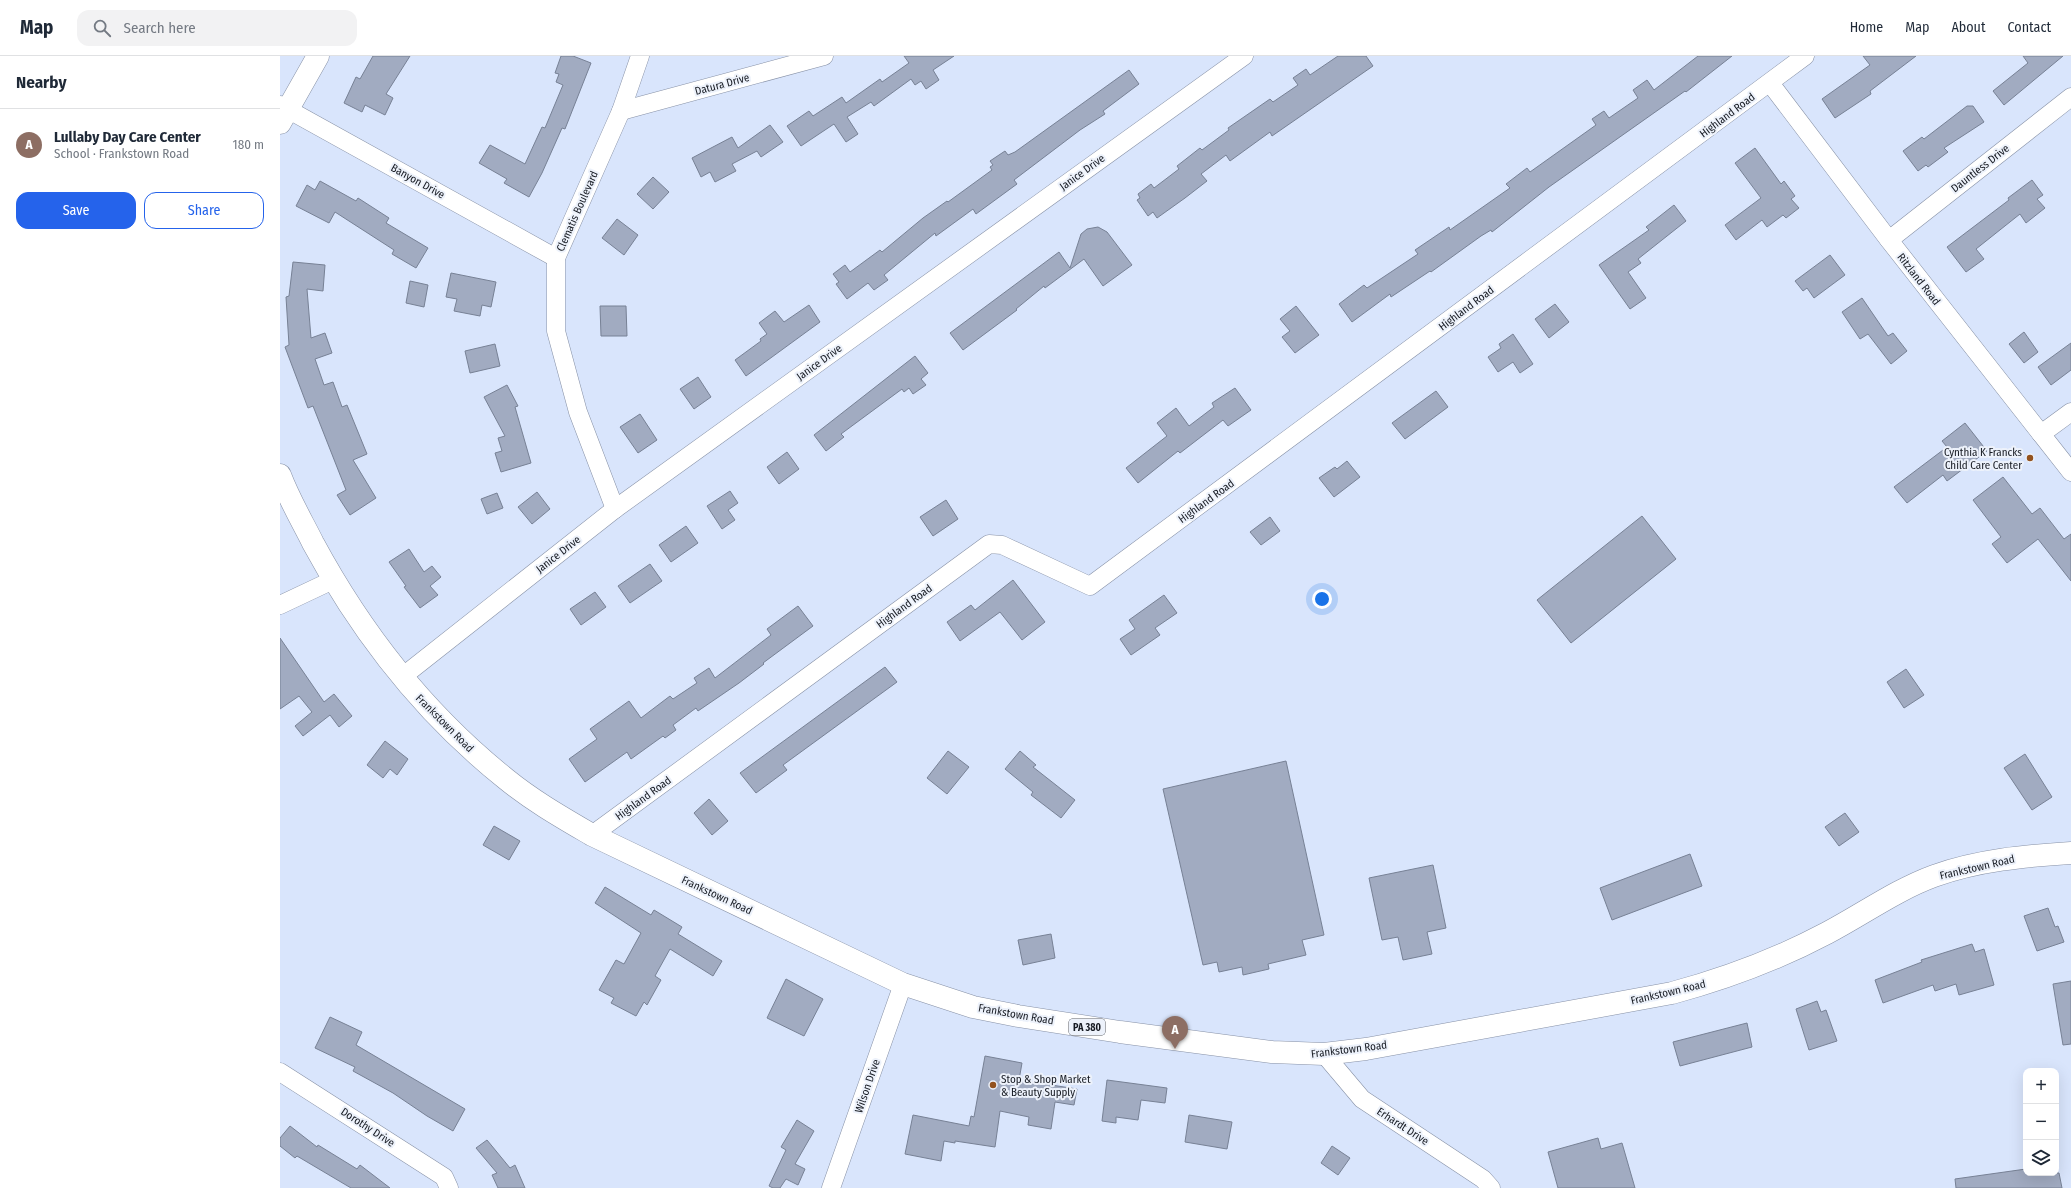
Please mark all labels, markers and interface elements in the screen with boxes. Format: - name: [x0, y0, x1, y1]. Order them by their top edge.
- search box: [77, 10, 357, 46]
- text: Map: [20, 16, 53, 39]
- icon: search: [91, 17, 113, 39]
- text: Search here: [123, 19, 196, 37]
- text: Home: [1850, 19, 1883, 36]
- text: Map: [1905, 19, 1929, 36]
- text: About: [1951, 19, 1986, 36]
- text: Contact: [2008, 19, 2051, 36]
- street label: Datura Drive: [694, 71, 751, 98]
- text: Nearby: [16, 72, 67, 93]
- street label: Highland Road: [1697, 90, 1757, 140]
- text: Lullaby Day Care Center: [54, 128, 201, 146]
- text: A: [25, 137, 33, 152]
- text: 180 m: [233, 137, 264, 152]
- street label: Dauntless Drive: [1949, 142, 2012, 195]
- text: School · Frankstown Road: [54, 146, 189, 161]
- street label: Janice Drive: [1057, 152, 1107, 193]
- street label: Banyon Drive: [389, 161, 447, 202]
- street label: Clematis Boulevard: [554, 169, 601, 253]
- button: Save: [16, 192, 136, 229]
- button: Share: [144, 192, 264, 229]
- street label: Ritzland Road: [1894, 251, 1943, 308]
- street label: Highland Road: [1436, 283, 1496, 333]
- street label: Janice Drive: [794, 342, 844, 383]
- place label: Cynthia K Francks Child Care Center: [1944, 446, 2022, 472]
- marker: Cynthia K Francks Child Care Center: [2025, 453, 2035, 463]
- street label: Highland Road: [1176, 477, 1237, 526]
- street label: Janice Drive: [534, 533, 583, 576]
- street label: Highland Road: [874, 582, 935, 631]
- your location: [1312, 589, 1332, 609]
- street label: Frankstown Road: [413, 692, 476, 755]
- street label: Highland Road: [613, 774, 674, 823]
- street label: Frankstown Road: [1938, 853, 2016, 882]
- street label: Frankstown Road: [679, 873, 754, 918]
- street label: Frankstown Road: [1629, 978, 1707, 1007]
- street label: Frankstown Road: [977, 1001, 1055, 1028]
- pin: A: [1162, 1016, 1188, 1049]
- road number: PA 380: [1069, 1019, 1105, 1035]
- street label: Frankstown Road: [1310, 1038, 1388, 1061]
- street label: Wilson Drive: [852, 1058, 883, 1115]
- map controls: [2023, 1068, 2059, 1176]
- button: +: [2023, 1068, 2059, 1104]
- place label: Stop & Shop Market & Beauty Supply: [1001, 1073, 1091, 1099]
- marker: Stop & Shop Market & Beauty Supply: [988, 1080, 998, 1090]
- button: −: [2023, 1104, 2059, 1140]
- street label: Dorothy Drive: [338, 1105, 397, 1150]
- street label: Erhardt Drive: [1374, 1105, 1431, 1148]
- button: layers: [2023, 1140, 2059, 1176]

